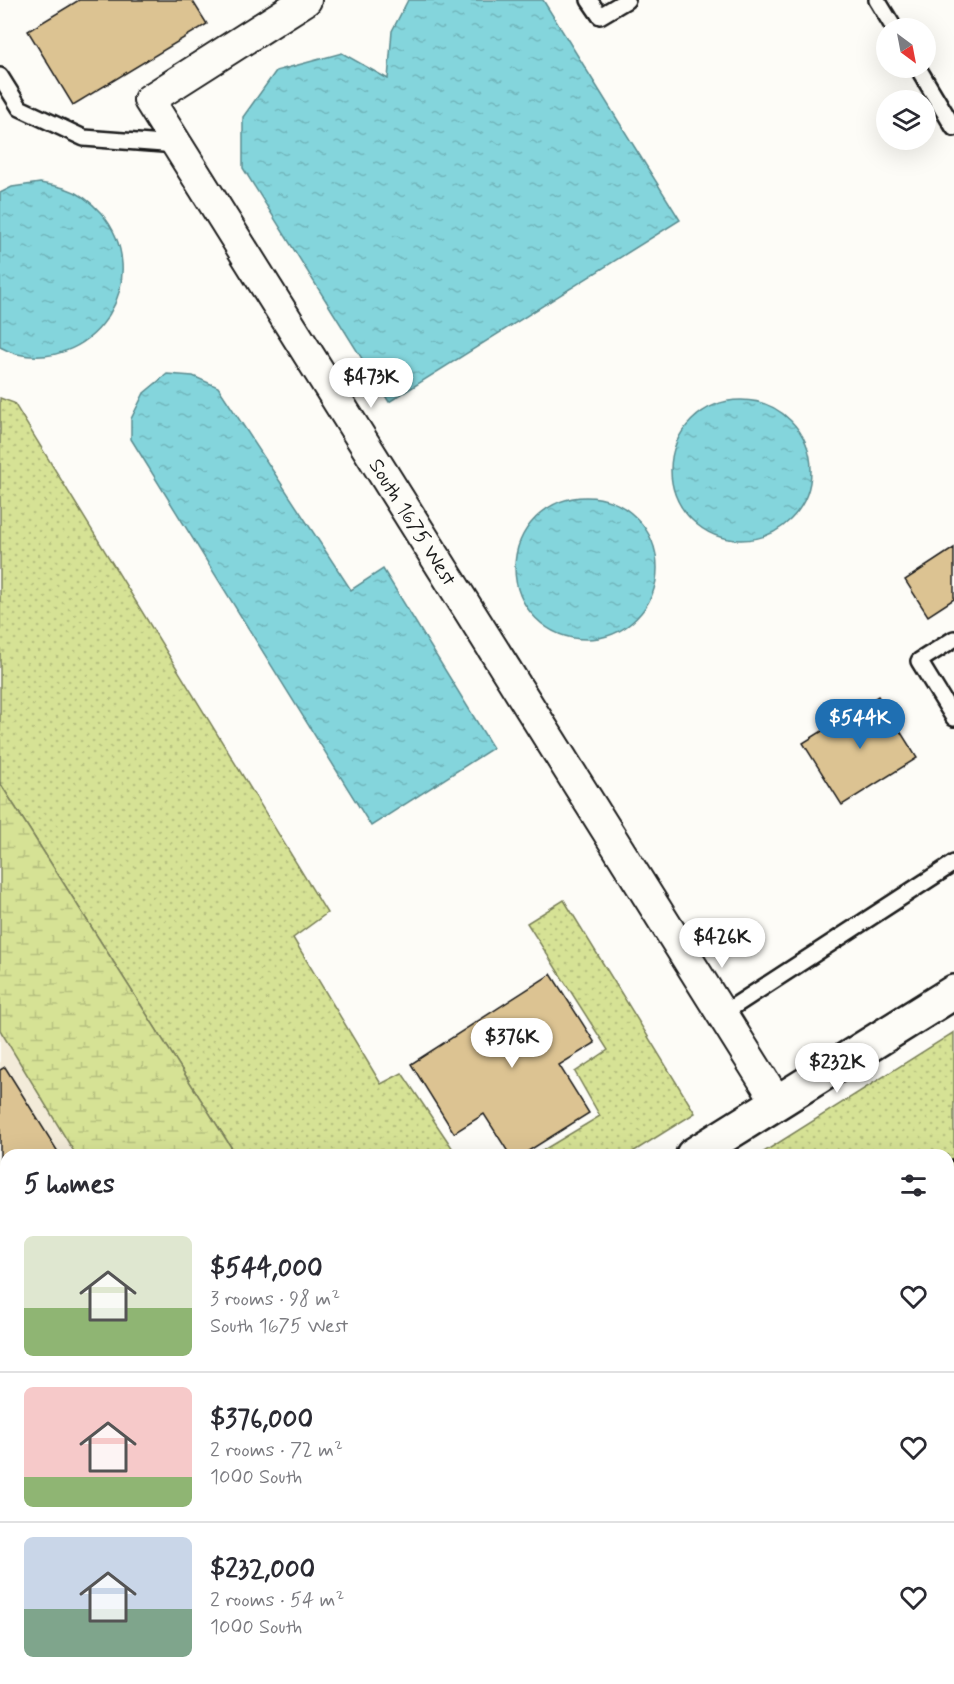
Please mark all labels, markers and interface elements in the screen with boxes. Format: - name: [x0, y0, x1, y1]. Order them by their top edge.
- north arrow: [876, 18, 936, 78]
- map controls: [876, 18, 936, 150]
- button: layers: [876, 90, 936, 150]
- pin: $473K: [329, 358, 413, 409]
- text: $473K: [343, 364, 399, 391]
- street label: South 1675 West: [362, 453, 463, 592]
- pin: $544K: [818, 699, 902, 750]
- text: $544K: [829, 705, 891, 732]
- pin: $426K: [680, 918, 764, 969]
- text: $426K: [693, 924, 751, 951]
- pin: $376K: [470, 1018, 554, 1069]
- text: $376K: [485, 1024, 539, 1051]
- pin: $232K: [795, 1043, 879, 1094]
- text: $232K: [809, 1049, 865, 1076]
- text: 5 homes: [24, 1168, 115, 1202]
- icon: filters: [897, 1169, 930, 1202]
- text: $544,000: [210, 1252, 323, 1286]
- icon: home: [72, 1260, 144, 1332]
- icon: heart: [897, 1280, 930, 1313]
- text: 3 rooms · 98 m²: [210, 1286, 340, 1313]
- text: South 1675 West: [210, 1313, 348, 1340]
- text: $376,000: [210, 1403, 313, 1437]
- icon: home: [72, 1411, 144, 1483]
- icon: heart: [897, 1431, 930, 1464]
- text: 2 rooms · 72 m²: [210, 1437, 343, 1464]
- text: 1000 South: [210, 1464, 302, 1491]
- text: $232,000: [210, 1553, 315, 1587]
- icon: home: [72, 1561, 144, 1633]
- icon: heart: [897, 1581, 930, 1614]
- text: 2 rooms · 54 m²: [210, 1587, 344, 1614]
- text: 1000 South: [210, 1614, 302, 1641]

